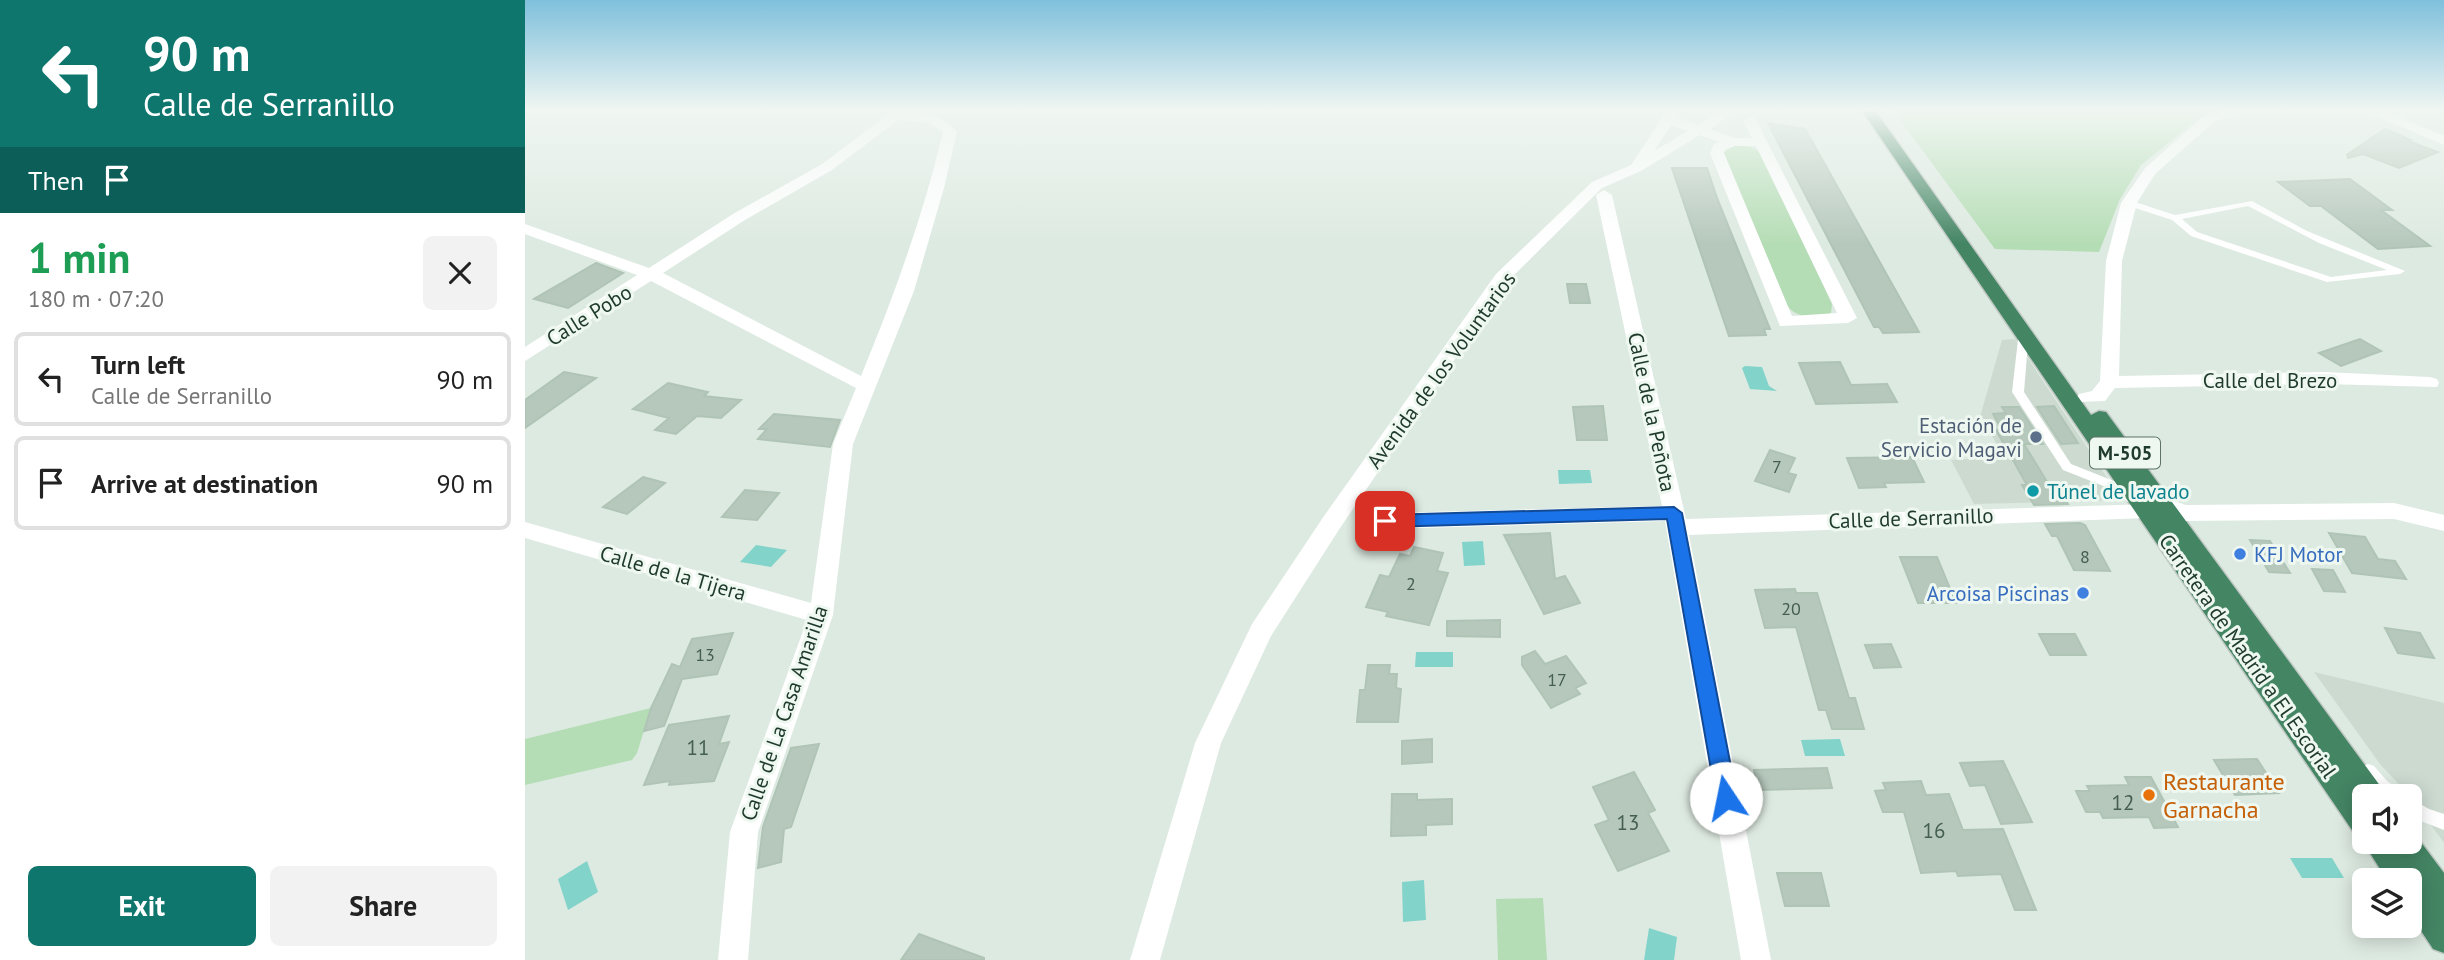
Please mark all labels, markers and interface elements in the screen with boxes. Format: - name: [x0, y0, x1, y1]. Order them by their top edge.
- text: 90 m: [143, 21, 250, 85]
- icon: left: [28, 28, 119, 119]
- text: Calle de Serranillo: [143, 83, 395, 125]
- icon: arrive: [98, 161, 136, 199]
- text: Then: [28, 164, 84, 197]
- text: 1 min: [28, 230, 130, 285]
- button: close: [423, 236, 497, 310]
- street label: Avenida de los Voluntarios: [1361, 266, 1521, 474]
- street label: Calle Pobo: [541, 278, 637, 352]
- text: 180 m · 07:20: [28, 284, 164, 313]
- street label: Calle de la Peñota: [1622, 330, 1682, 494]
- text: Turn left: [91, 348, 185, 381]
- icon: left: [32, 360, 70, 398]
- text: 90 m: [437, 363, 493, 396]
- street label: Calle del Brezo: [2203, 367, 2337, 394]
- text: Calle de Serranillo: [91, 381, 272, 410]
- place label: Estación de Servicio Magavi: [1881, 412, 2022, 463]
- marker: Estación de Servicio Magavi: [2028, 429, 2044, 445]
- road number: M-505: [2090, 437, 2160, 468]
- house number: 7: [1772, 455, 1782, 478]
- icon: arrive: [32, 464, 70, 502]
- text: Arrive at destination: [91, 467, 318, 500]
- text: 90 m: [437, 467, 493, 500]
- place label: Túnel de lavado: [2047, 478, 2189, 505]
- marker: Túnel de lavado: [2025, 483, 2041, 499]
- pin: [1355, 491, 1415, 551]
- icon: arrive: [1366, 502, 1404, 540]
- street label: Calle de Serranillo: [1828, 502, 1994, 534]
- street label: Carretera de Madrid a El Escorial: [2153, 529, 2343, 783]
- street label: Calle de la Tijera: [597, 539, 749, 607]
- place label: KFJ Motor: [2254, 541, 2343, 568]
- house number: 8: [2080, 545, 2090, 568]
- marker: KFJ Motor: [2232, 546, 2248, 562]
- house number: 2: [1406, 572, 1416, 595]
- place label: Arcoisa Piscinas: [1927, 580, 2069, 607]
- marker: Arcoisa Piscinas: [2075, 585, 2091, 601]
- house number: 20: [1781, 597, 1801, 620]
- street label: Calle de La Casa Amarilla: [734, 602, 834, 824]
- house number: 13: [695, 643, 715, 666]
- house number: 17: [1547, 668, 1567, 691]
- house number: 11: [687, 734, 709, 761]
- position arrow: [1689, 761, 1763, 835]
- place label: Restaurante Garnacha: [2163, 766, 2285, 825]
- map controls: [2352, 784, 2422, 938]
- button: sound: [2352, 784, 2422, 854]
- marker: Restaurante Garnacha: [2141, 787, 2157, 803]
- house number: 12: [2112, 789, 2134, 816]
- house number: 13: [1617, 809, 1639, 836]
- house number: 16: [1923, 817, 1945, 844]
- button: Exit: [28, 866, 256, 946]
- button: Share: [270, 866, 497, 946]
- button: layers: [2352, 868, 2422, 938]

